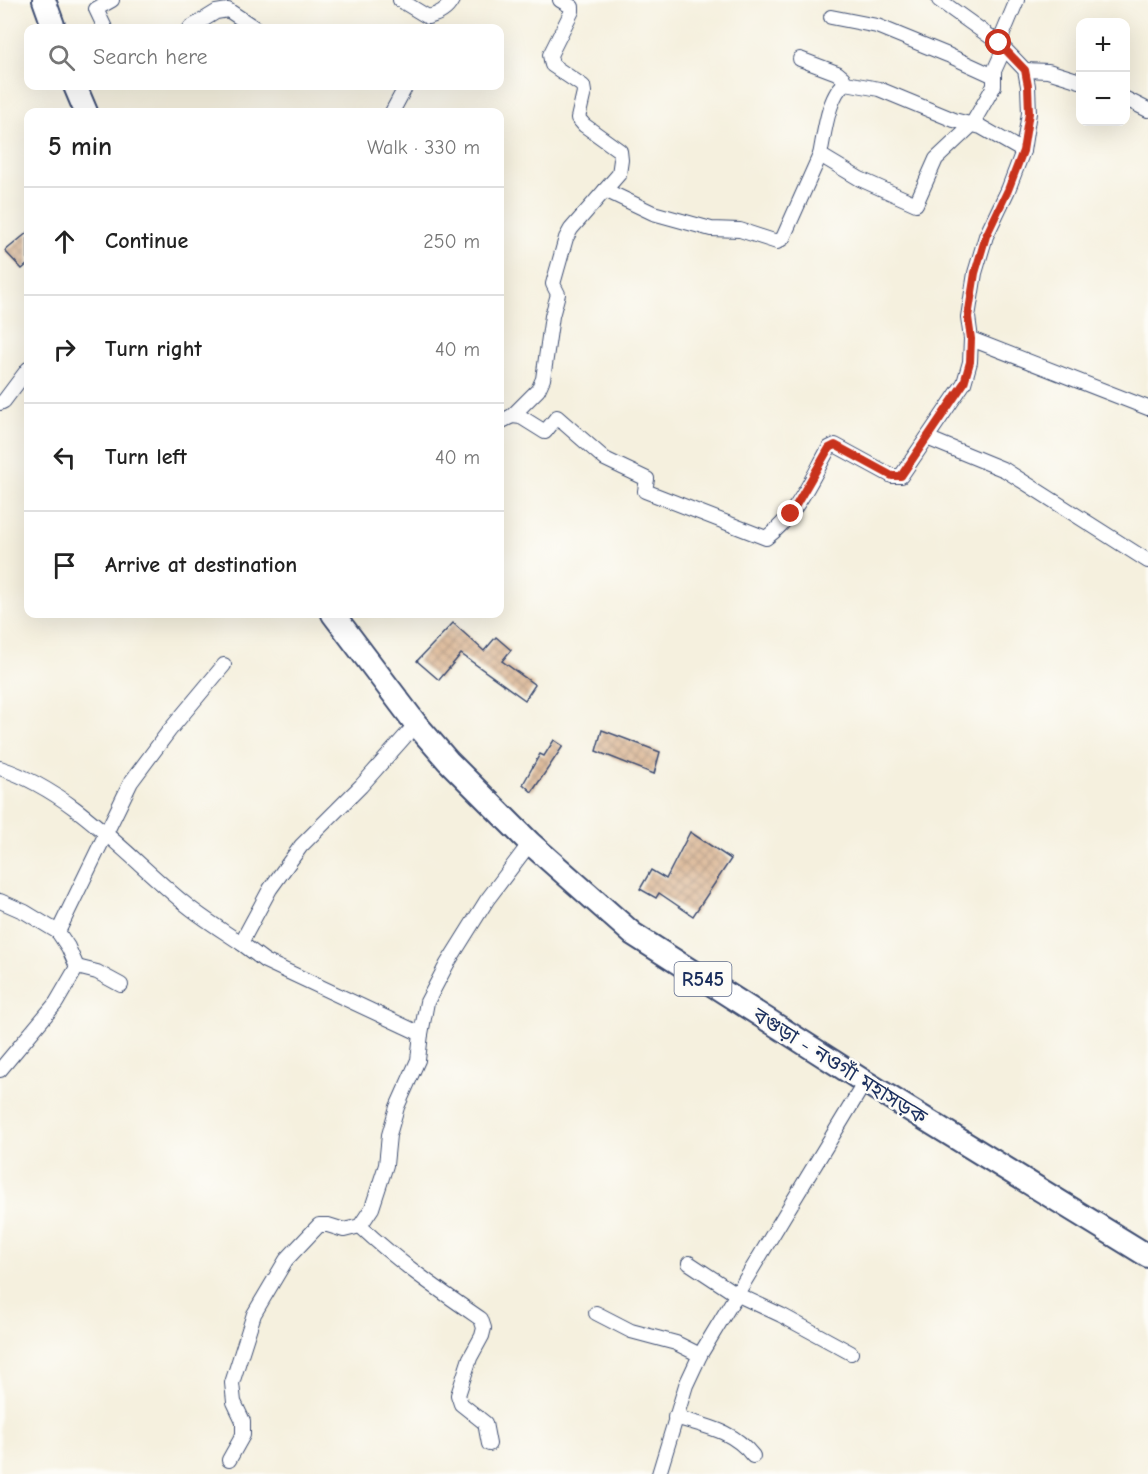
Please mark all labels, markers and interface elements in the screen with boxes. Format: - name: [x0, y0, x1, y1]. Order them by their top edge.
- map controls: [1076, 18, 1130, 126]
- button: +: [1076, 18, 1130, 72]
- search box: [24, 24, 504, 90]
- route start: [985, 29, 1011, 55]
- icon: search: [45, 41, 78, 74]
- text: Search here: [93, 44, 208, 70]
- button: −: [1076, 72, 1130, 126]
- text: 5 min: [48, 132, 112, 162]
- text: Walk · 330 m: [367, 136, 480, 159]
- icon: ahead: [48, 225, 81, 258]
- text: Continue: [105, 228, 188, 254]
- text: 250 m: [423, 230, 480, 253]
- icon: right: [48, 333, 81, 366]
- text: Turn right: [105, 336, 202, 362]
- text: 40 m: [435, 338, 480, 361]
- icon: left: [48, 441, 81, 474]
- text: Turn left: [105, 444, 187, 470]
- text: 40 m: [435, 446, 480, 469]
- route end: [777, 500, 803, 526]
- icon: arrive: [48, 549, 81, 582]
- text: Arrive at destination: [105, 552, 297, 578]
- road number: R545: [674, 962, 732, 996]
- street label: বগুড়া - নওগাঁ মহাসড়ক: [748, 1002, 932, 1130]

